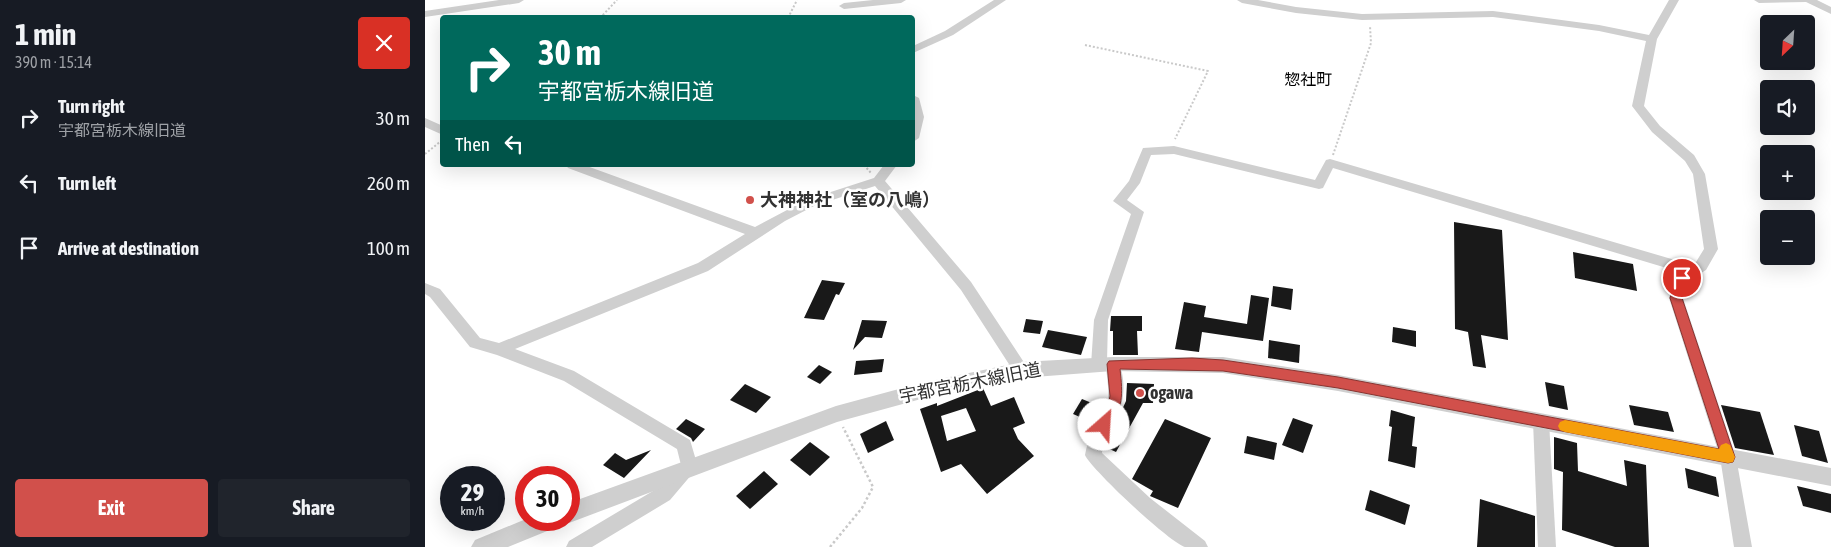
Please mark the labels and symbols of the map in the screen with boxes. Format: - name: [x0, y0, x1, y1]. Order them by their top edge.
- north arrow: [1760, 15, 1815, 70]
- district label: 惣社町: [1284, 70, 1332, 88]
- place label: 大神神社（室の八嶋）: [760, 189, 940, 210]
- marker: 大神神社（室の八嶋）: [744, 194, 756, 206]
- pin: [1661, 257, 1703, 299]
- street label: 宇都宮栃木線旧道: [897, 358, 1043, 407]
- place label: ogawa: [1150, 382, 1193, 403]
- marker: ogawa: [1134, 387, 1146, 399]
- position arrow: [1077, 398, 1129, 450]
- speed limit sign: 30: [515, 466, 580, 531]

